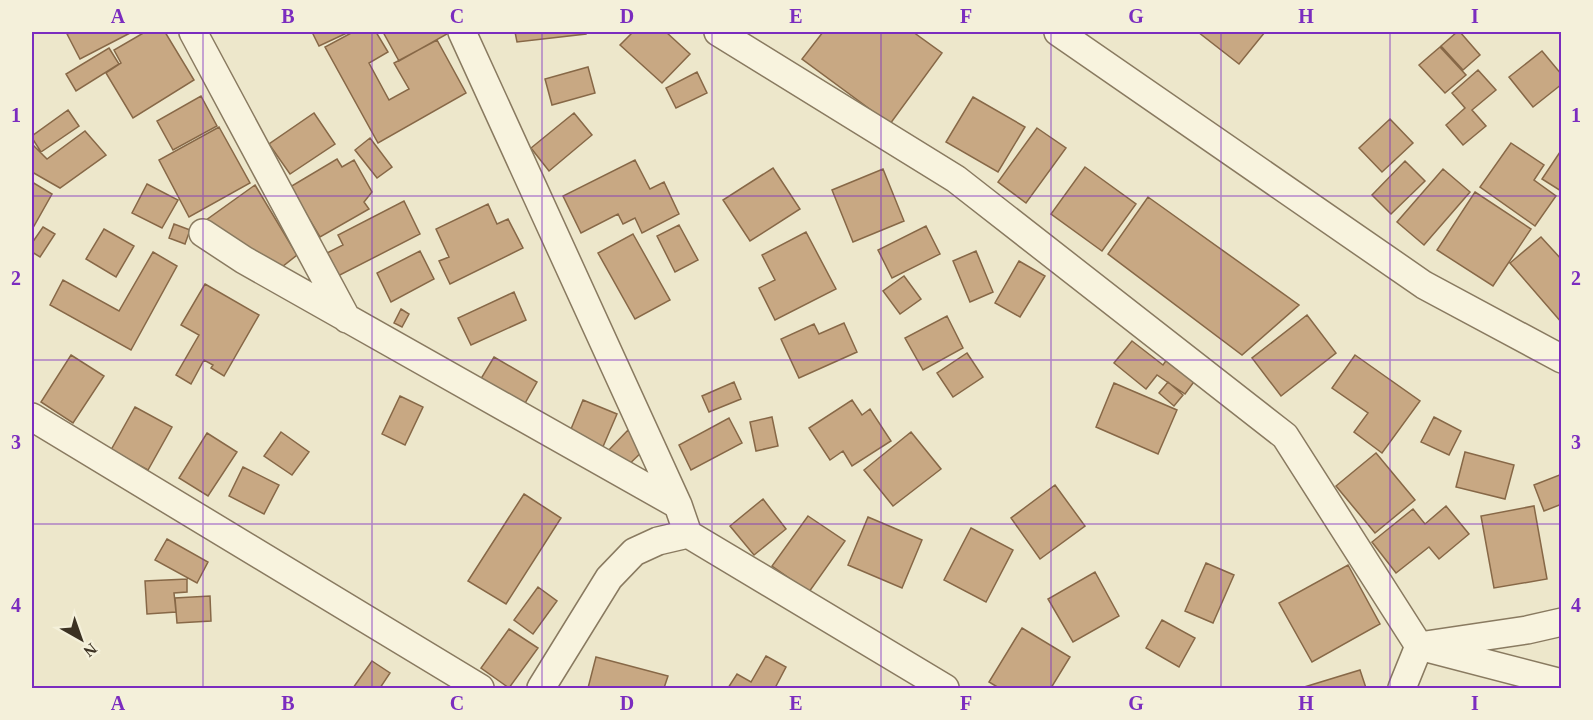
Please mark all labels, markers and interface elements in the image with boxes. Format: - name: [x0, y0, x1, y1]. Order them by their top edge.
- text: A: [111, 5, 126, 27]
- text: B: [281, 5, 295, 27]
- text: C: [450, 5, 464, 27]
- text: D: [620, 5, 634, 27]
- text: E: [789, 5, 803, 27]
- text: F: [960, 5, 972, 27]
- text: G: [1128, 5, 1144, 27]
- text: H: [1298, 5, 1314, 27]
- text: I: [1471, 5, 1479, 27]
- text: 1: [11, 104, 21, 126]
- text: 1: [1571, 104, 1581, 126]
- text: 2: [11, 267, 21, 289]
- text: 2: [1571, 267, 1581, 289]
- text: 3: [11, 431, 21, 453]
- text: 3: [1571, 431, 1581, 453]
- text: 4: [11, 594, 21, 616]
- text: 4: [1571, 594, 1581, 616]
- north arrow: [51, 609, 111, 669]
- text: N: [80, 640, 100, 661]
- text: A: [111, 692, 126, 714]
- text: B: [281, 692, 295, 714]
- text: C: [450, 692, 464, 714]
- text: D: [620, 692, 634, 714]
- text: E: [789, 692, 803, 714]
- text: F: [960, 692, 972, 714]
- text: G: [1128, 692, 1144, 714]
- text: H: [1298, 692, 1314, 714]
- text: I: [1471, 692, 1479, 714]

